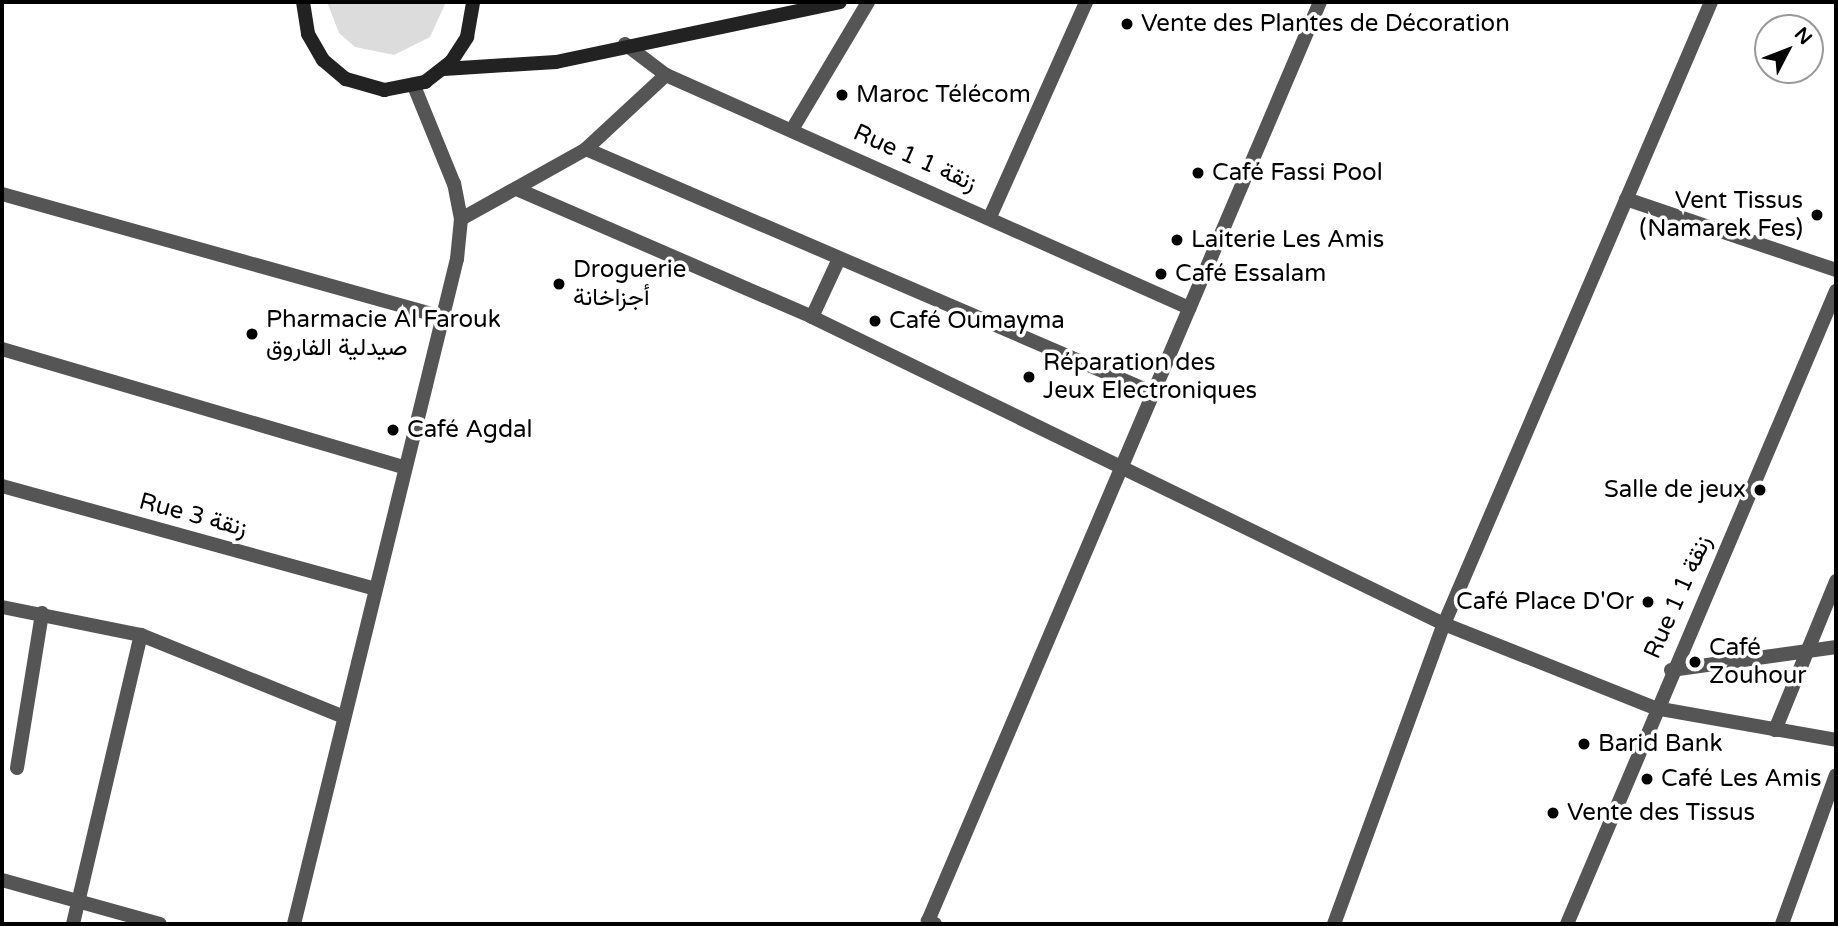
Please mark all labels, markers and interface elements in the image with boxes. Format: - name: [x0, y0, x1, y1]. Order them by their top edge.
- place label: Vente des Plantes de Décoration: [1141, 10, 1510, 38]
- north arrow: [1754, 14, 1824, 84]
- marker: Vente des Plantes de Décoration: [1119, 16, 1135, 32]
- text: N: [1790, 23, 1816, 49]
- place label: Maroc Télécom: [856, 81, 1031, 109]
- marker: Maroc Télécom: [834, 87, 850, 103]
- street label: Rue 1 زنقة 1: [849, 118, 981, 198]
- place label: Café Fassi Pool: [1212, 159, 1383, 187]
- marker: Café Fassi Pool: [1190, 165, 1206, 181]
- place label: Vent Tissus (Namarek Fes): [1639, 187, 1803, 243]
- marker: Vent Tissus (Namarek Fes): [1809, 207, 1825, 223]
- place label: Laiterie Les Amis: [1191, 226, 1384, 254]
- marker: Laiterie Les Amis: [1169, 232, 1185, 248]
- place label: Droguerie أجزاخانة: [573, 256, 686, 312]
- place label: Café Essalam: [1175, 260, 1326, 288]
- marker: Café Essalam: [1153, 266, 1169, 282]
- marker: Droguerie أجزاخانة: [551, 276, 567, 292]
- place label: Pharmacie Al Farouk صيدلية الفاروق: [266, 306, 501, 362]
- place label: Café Oumayma: [889, 307, 1065, 335]
- marker: Café Oumayma: [867, 313, 883, 329]
- marker: Pharmacie Al Farouk صيدلية الفاروق: [244, 326, 260, 342]
- place label: Réparation des Jeux Electroniques: [1043, 349, 1257, 405]
- marker: Réparation des Jeux Electroniques: [1021, 369, 1037, 385]
- place label: Café Agdal: [407, 416, 533, 444]
- marker: Café Agdal: [385, 422, 401, 438]
- place label: Salle de jeux: [1604, 476, 1746, 504]
- marker: Salle de jeux: [1752, 482, 1768, 498]
- street label: Rue 3 زنقة: [136, 487, 250, 543]
- street label: Rue 1 زنقة 1: [1638, 531, 1718, 663]
- place label: Café Place D'Or: [1456, 588, 1634, 616]
- marker: Café Place D'Or: [1640, 594, 1656, 610]
- place label: Café Zouhour: [1709, 634, 1807, 690]
- marker: Café Zouhour: [1687, 654, 1703, 670]
- place label: Barid Bank: [1598, 730, 1722, 758]
- marker: Barid Bank: [1576, 736, 1592, 752]
- place label: Café Les Amis: [1661, 765, 1822, 793]
- marker: Café Les Amis: [1639, 771, 1655, 787]
- place label: Vente des Tissus: [1567, 799, 1755, 827]
- marker: Vente des Tissus: [1545, 805, 1561, 821]

